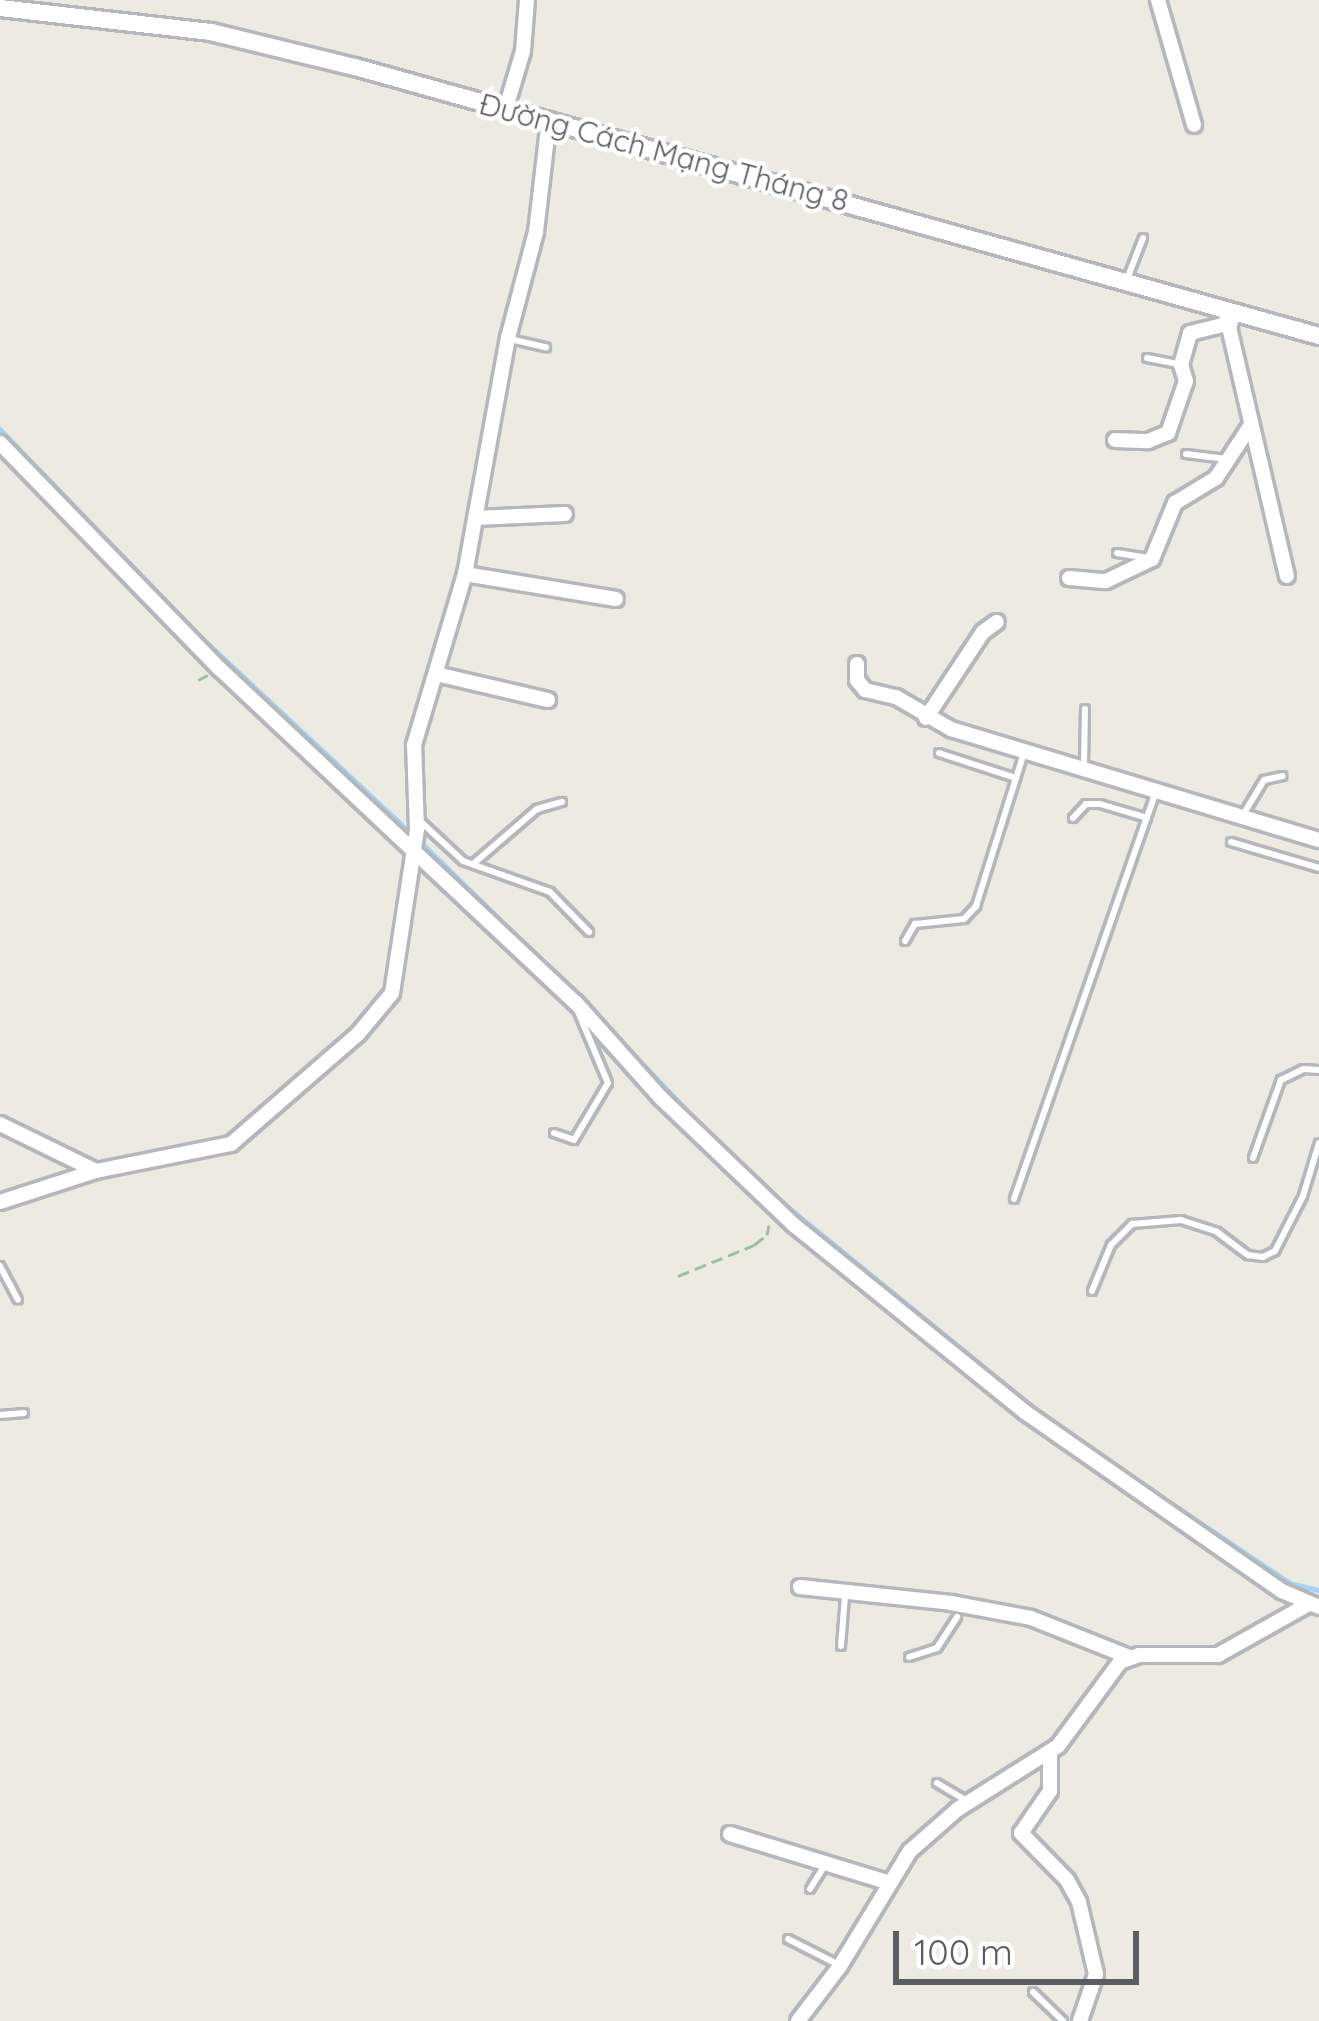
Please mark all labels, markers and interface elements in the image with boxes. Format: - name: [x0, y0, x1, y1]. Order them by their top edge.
- street label: Đường Cách Mạng Tháng 8: [476, 85, 852, 219]
- scale bar: [899, 1907, 1145, 1981]
- text: 100 m: [914, 1929, 1013, 1974]

